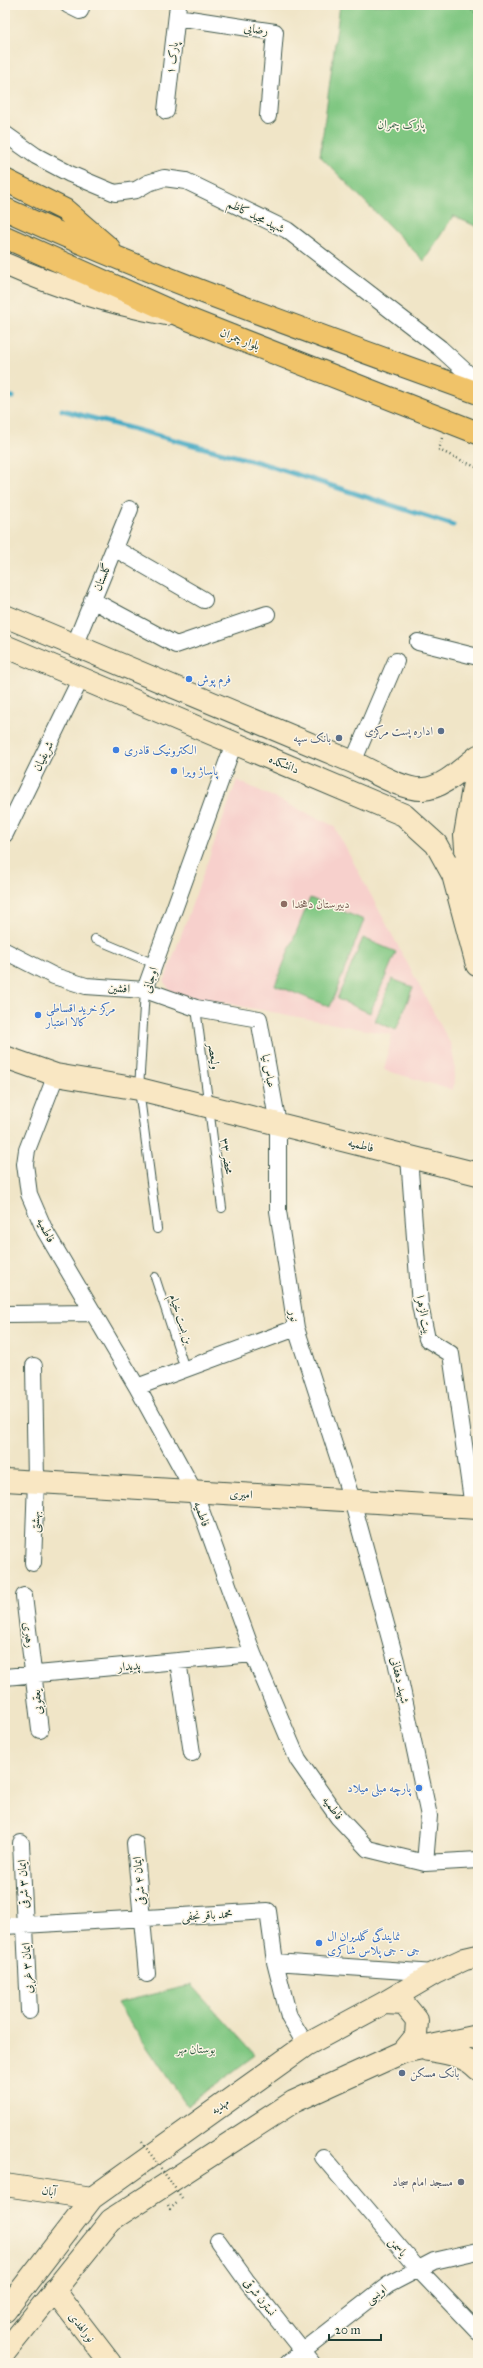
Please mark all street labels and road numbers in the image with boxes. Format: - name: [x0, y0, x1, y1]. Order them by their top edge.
- street label: رضایی: [243, 20, 269, 39]
- street label: پارک ۱: [163, 41, 183, 75]
- street label: شهید مجید کاظم: [223, 196, 287, 239]
- street label: بلوار چمران: [218, 325, 262, 354]
- street label: گلستان: [89, 561, 114, 593]
- street label: شریفیان: [30, 739, 57, 774]
- street label: دانشکده: [267, 751, 301, 777]
- street label: اوجانی: [139, 965, 162, 995]
- street label: افشین: [107, 980, 131, 996]
- street label: ولیعصر: [204, 1040, 223, 1071]
- street label: عباس نیا: [258, 1053, 279, 1089]
- street label: فاطمیه: [347, 1135, 375, 1155]
- street label: محضر ۳۳: [217, 1137, 237, 1176]
- street label: فاطمیه: [34, 1215, 58, 1245]
- street label: بن بست خیام: [162, 1292, 196, 1348]
- street label: بیت الزهرا: [412, 1294, 435, 1336]
- street label: نور: [285, 1308, 302, 1323]
- street label: امیری: [229, 1486, 253, 1502]
- street label: فاطمیه: [191, 1499, 213, 1529]
- street label: بهشتی: [28, 1511, 44, 1533]
- street label: رهبری: [19, 1621, 38, 1649]
- street label: شهید دهقانی: [387, 1655, 412, 1705]
- street label: پدیدار: [116, 1658, 141, 1676]
- street label: یعقوبی: [29, 1688, 47, 1715]
- street label: فاطمیه: [320, 1793, 346, 1823]
- street label: ایمان ۴ شرقی: [130, 1856, 149, 1906]
- street label: ایمان ۳ شرقی: [15, 1859, 32, 1909]
- street label: محمد باقر نجفی: [181, 1907, 233, 1925]
- street label: ایمان ۳ غربی: [19, 1942, 37, 1994]
- street label: مهدیه: [208, 2095, 233, 2118]
- street label: آبان: [41, 2182, 59, 2199]
- street label: یاسمن: [384, 2235, 411, 2261]
- street label: نسترن شرقی: [240, 2275, 279, 2320]
- street label: اویسی: [362, 2281, 391, 2308]
- street label: نورالهدی: [65, 2309, 98, 2345]

